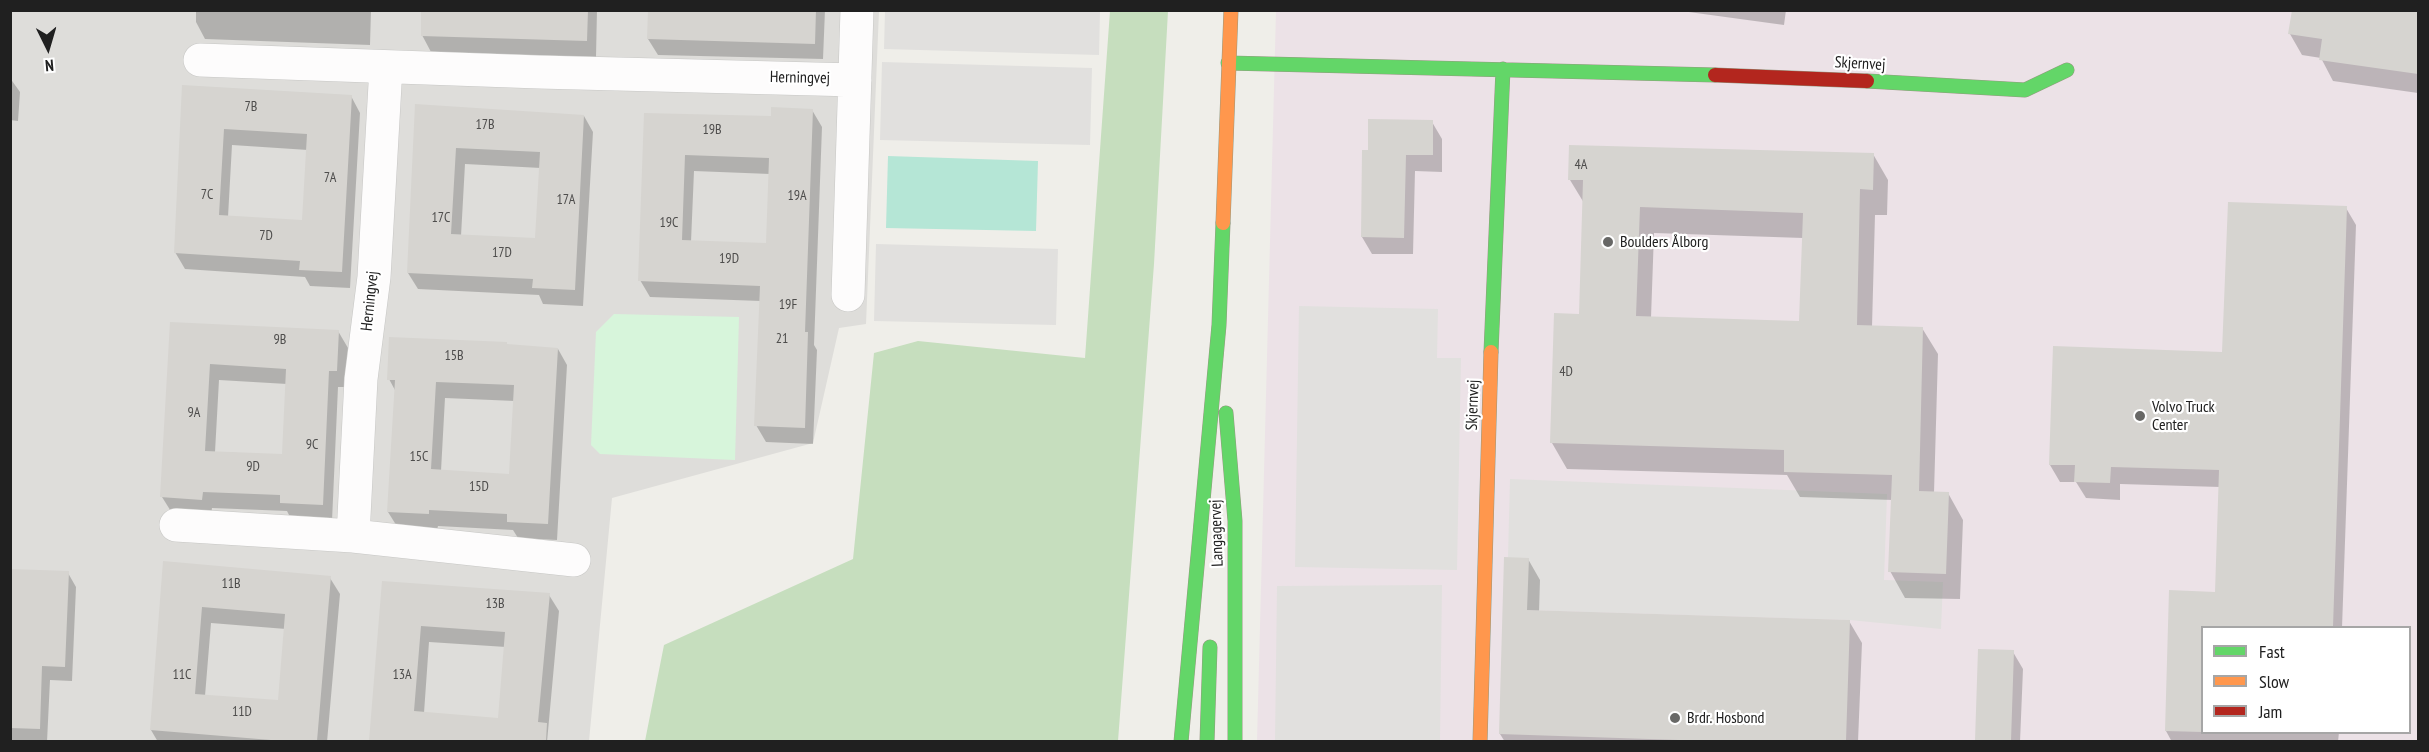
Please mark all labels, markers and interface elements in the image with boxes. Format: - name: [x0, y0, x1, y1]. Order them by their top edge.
- north arrow: [18, 18, 78, 78]
- street label: Skjernvej: [1834, 53, 1886, 75]
- text: N: [44, 56, 55, 76]
- street label: Herningvej: [770, 68, 830, 88]
- house number: 7B: [245, 99, 257, 115]
- house number: 17B: [475, 117, 495, 133]
- house number: 19B: [702, 122, 722, 138]
- house number: 4A: [1575, 157, 1587, 173]
- house number: 7A: [324, 170, 336, 186]
- house number: 7C: [201, 187, 213, 203]
- house number: 19A: [787, 188, 807, 204]
- house number: 17A: [557, 192, 575, 208]
- house number: 17C: [432, 210, 450, 226]
- house number: 19C: [659, 215, 679, 231]
- house number: 7D: [259, 228, 273, 244]
- place label: Boulders Ålborg: [1620, 232, 1708, 252]
- marker: Boulders Ålborg: [1601, 235, 1615, 249]
- house number: 17D: [492, 245, 512, 261]
- house number: 19D: [719, 251, 739, 267]
- street label: Herningvej: [357, 270, 383, 332]
- house number: 19F: [779, 297, 797, 313]
- house number: 21: [776, 331, 788, 347]
- house number: 9B: [274, 332, 286, 348]
- house number: 15B: [444, 348, 464, 364]
- house number: 4D: [1559, 364, 1573, 380]
- street label: Skjernvej: [1463, 379, 1483, 431]
- place label: Volvo Truck Center: [2152, 397, 2215, 435]
- house number: 9A: [188, 405, 200, 421]
- marker: Volvo Truck Center: [2133, 409, 2147, 423]
- house number: 9C: [306, 437, 318, 453]
- house number: 15C: [409, 449, 429, 465]
- house number: 9D: [246, 459, 260, 475]
- house number: 15D: [469, 479, 489, 495]
- street label: Langagervej: [1206, 499, 1228, 567]
- house number: 11B: [221, 576, 241, 592]
- house number: 13B: [485, 596, 505, 612]
- legend: [2201, 626, 2411, 734]
- text: Fast: [2259, 640, 2285, 663]
- house number: 11C: [172, 667, 192, 683]
- house number: 13A: [392, 667, 412, 683]
- text: Slow: [2259, 670, 2289, 693]
- text: Jam: [2259, 700, 2282, 723]
- house number: 11D: [232, 704, 252, 720]
- place label: Brdr. Hosbond: [1687, 708, 1764, 728]
- marker: Brdr. Hosbond: [1668, 711, 1682, 725]

